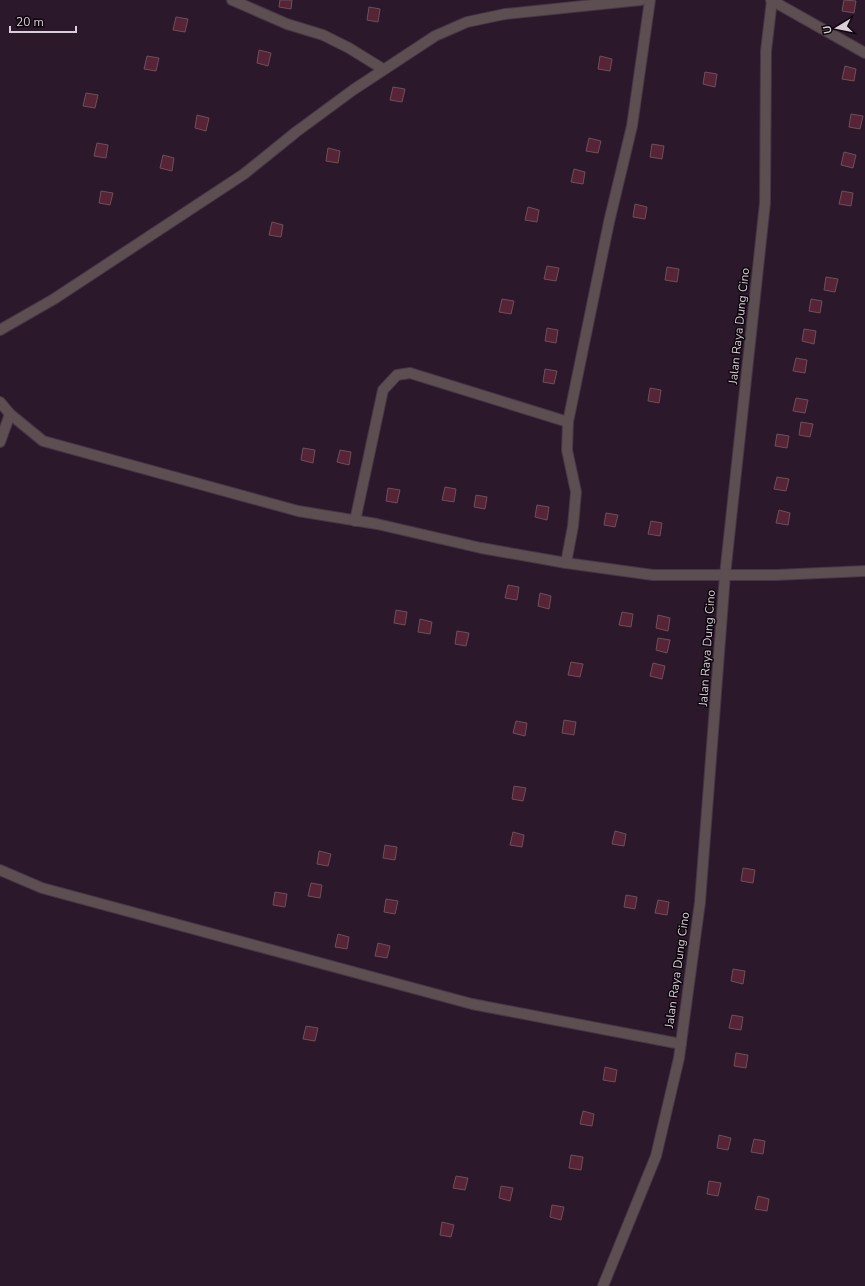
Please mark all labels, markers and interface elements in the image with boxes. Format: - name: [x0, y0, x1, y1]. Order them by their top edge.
- scale bar: [10, 8, 76, 34]
- north arrow: [817, 8, 857, 48]
- text: 20 m: [16, 14, 44, 30]
- text: U: [820, 24, 836, 35]
- street label: Jalan Raya Dung Cino: [725, 267, 753, 386]
- street label: Jalan Raya Dung Cino: [695, 589, 719, 708]
- street label: Jalan Raya Dung Cino: [661, 911, 693, 1030]

